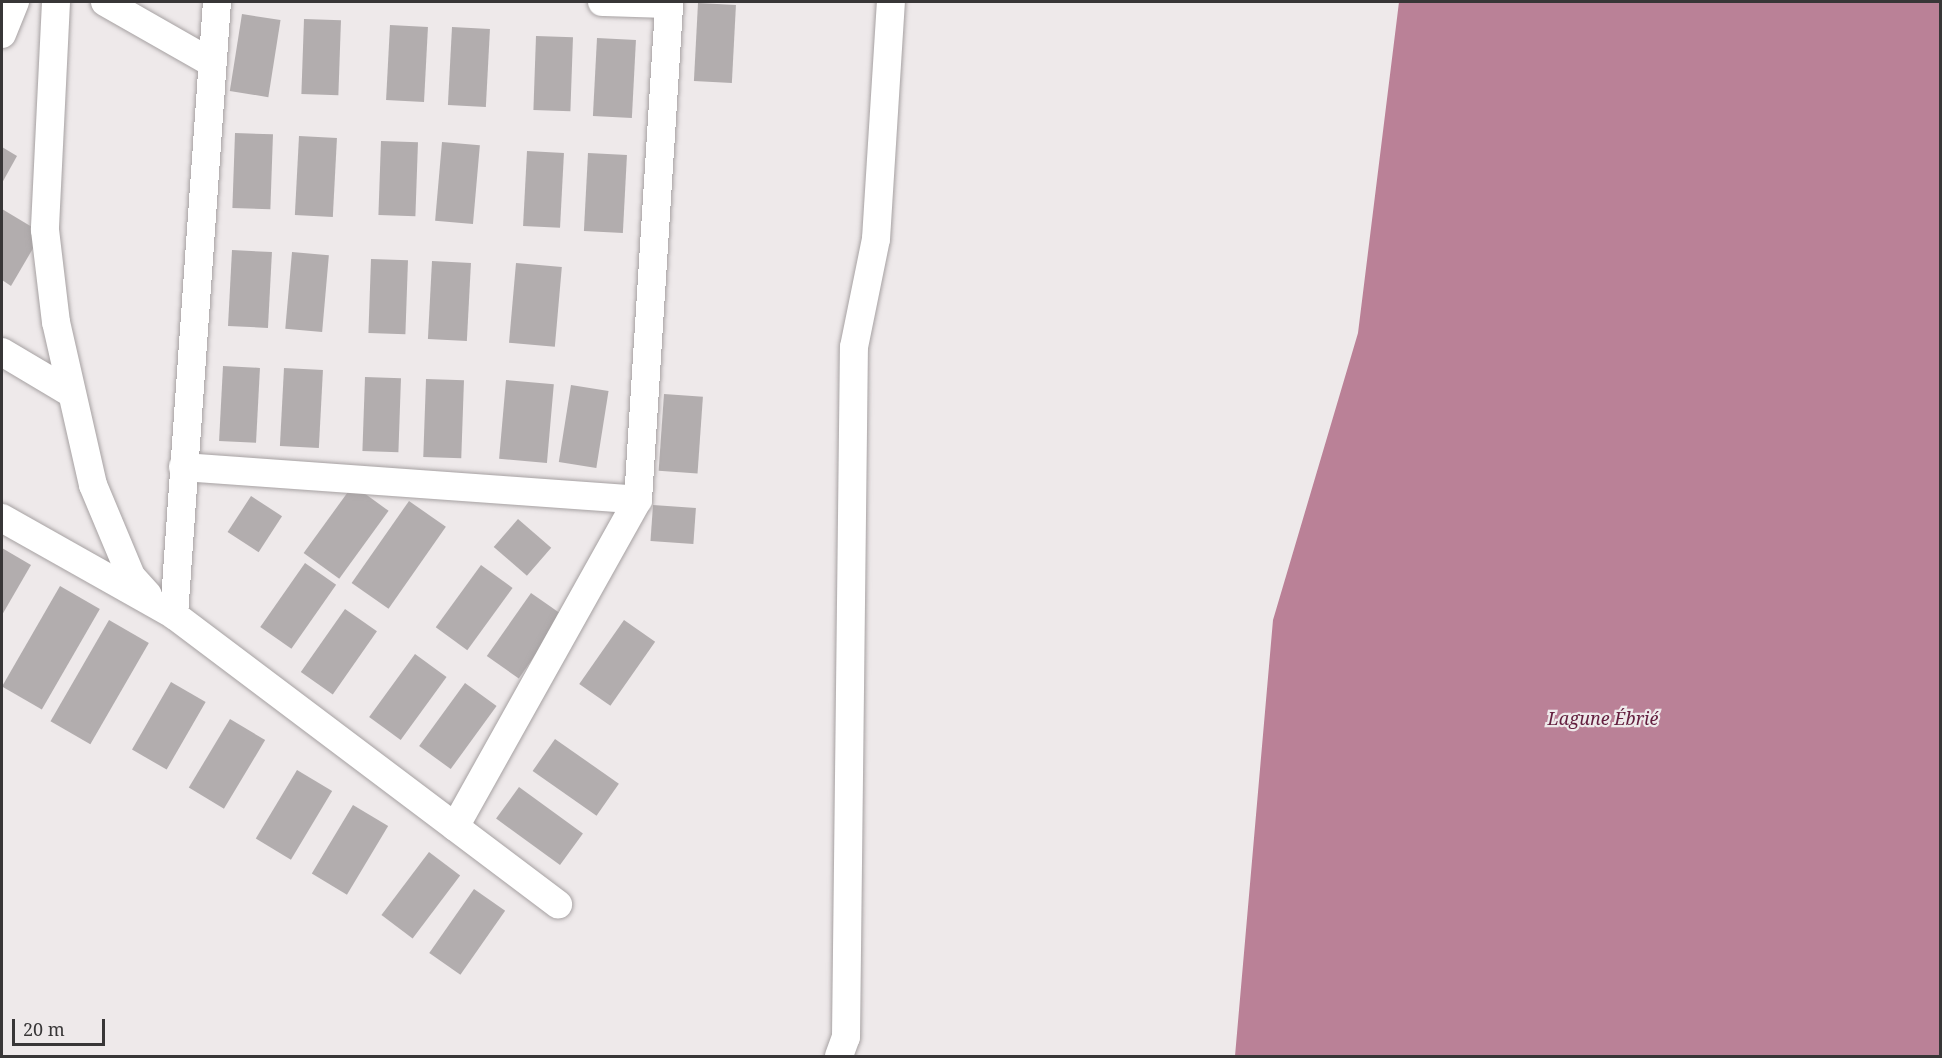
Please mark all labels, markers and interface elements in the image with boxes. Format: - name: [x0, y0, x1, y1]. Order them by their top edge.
- water label: Lagune Ébrié: [1548, 707, 1658, 729]
- scale bar: [15, 1007, 108, 1045]
- text: 20 m: [23, 1017, 65, 1041]

